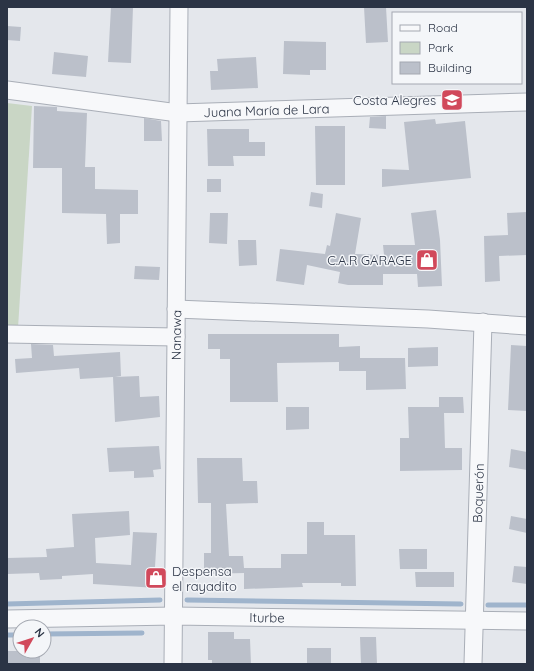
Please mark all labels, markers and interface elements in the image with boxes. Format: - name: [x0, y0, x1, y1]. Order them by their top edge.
- legend: [392, 12, 522, 84]
- text: Road: [428, 20, 458, 35]
- text: Park: [428, 40, 453, 55]
- text: Building: [428, 60, 472, 75]
- school or university icon: Costa Alegres: [439, 87, 465, 113]
- place label: Costa Alegres: [353, 92, 436, 108]
- street label: Juana María de Lara: [203, 100, 330, 120]
- shop icon: C.A.R GARAGE: [414, 247, 440, 273]
- place label: C.A.R GARAGE: [327, 252, 412, 268]
- street label: Nanawa: [168, 310, 184, 360]
- street label: Boquerón: [469, 463, 487, 523]
- place label: Despensa el rayadito: [172, 563, 237, 594]
- shop icon: Despensa el rayadito: [143, 565, 169, 591]
- street label: Iturbe: [249, 609, 285, 626]
- north arrow: [12, 619, 52, 659]
- text: N: [32, 625, 48, 640]

